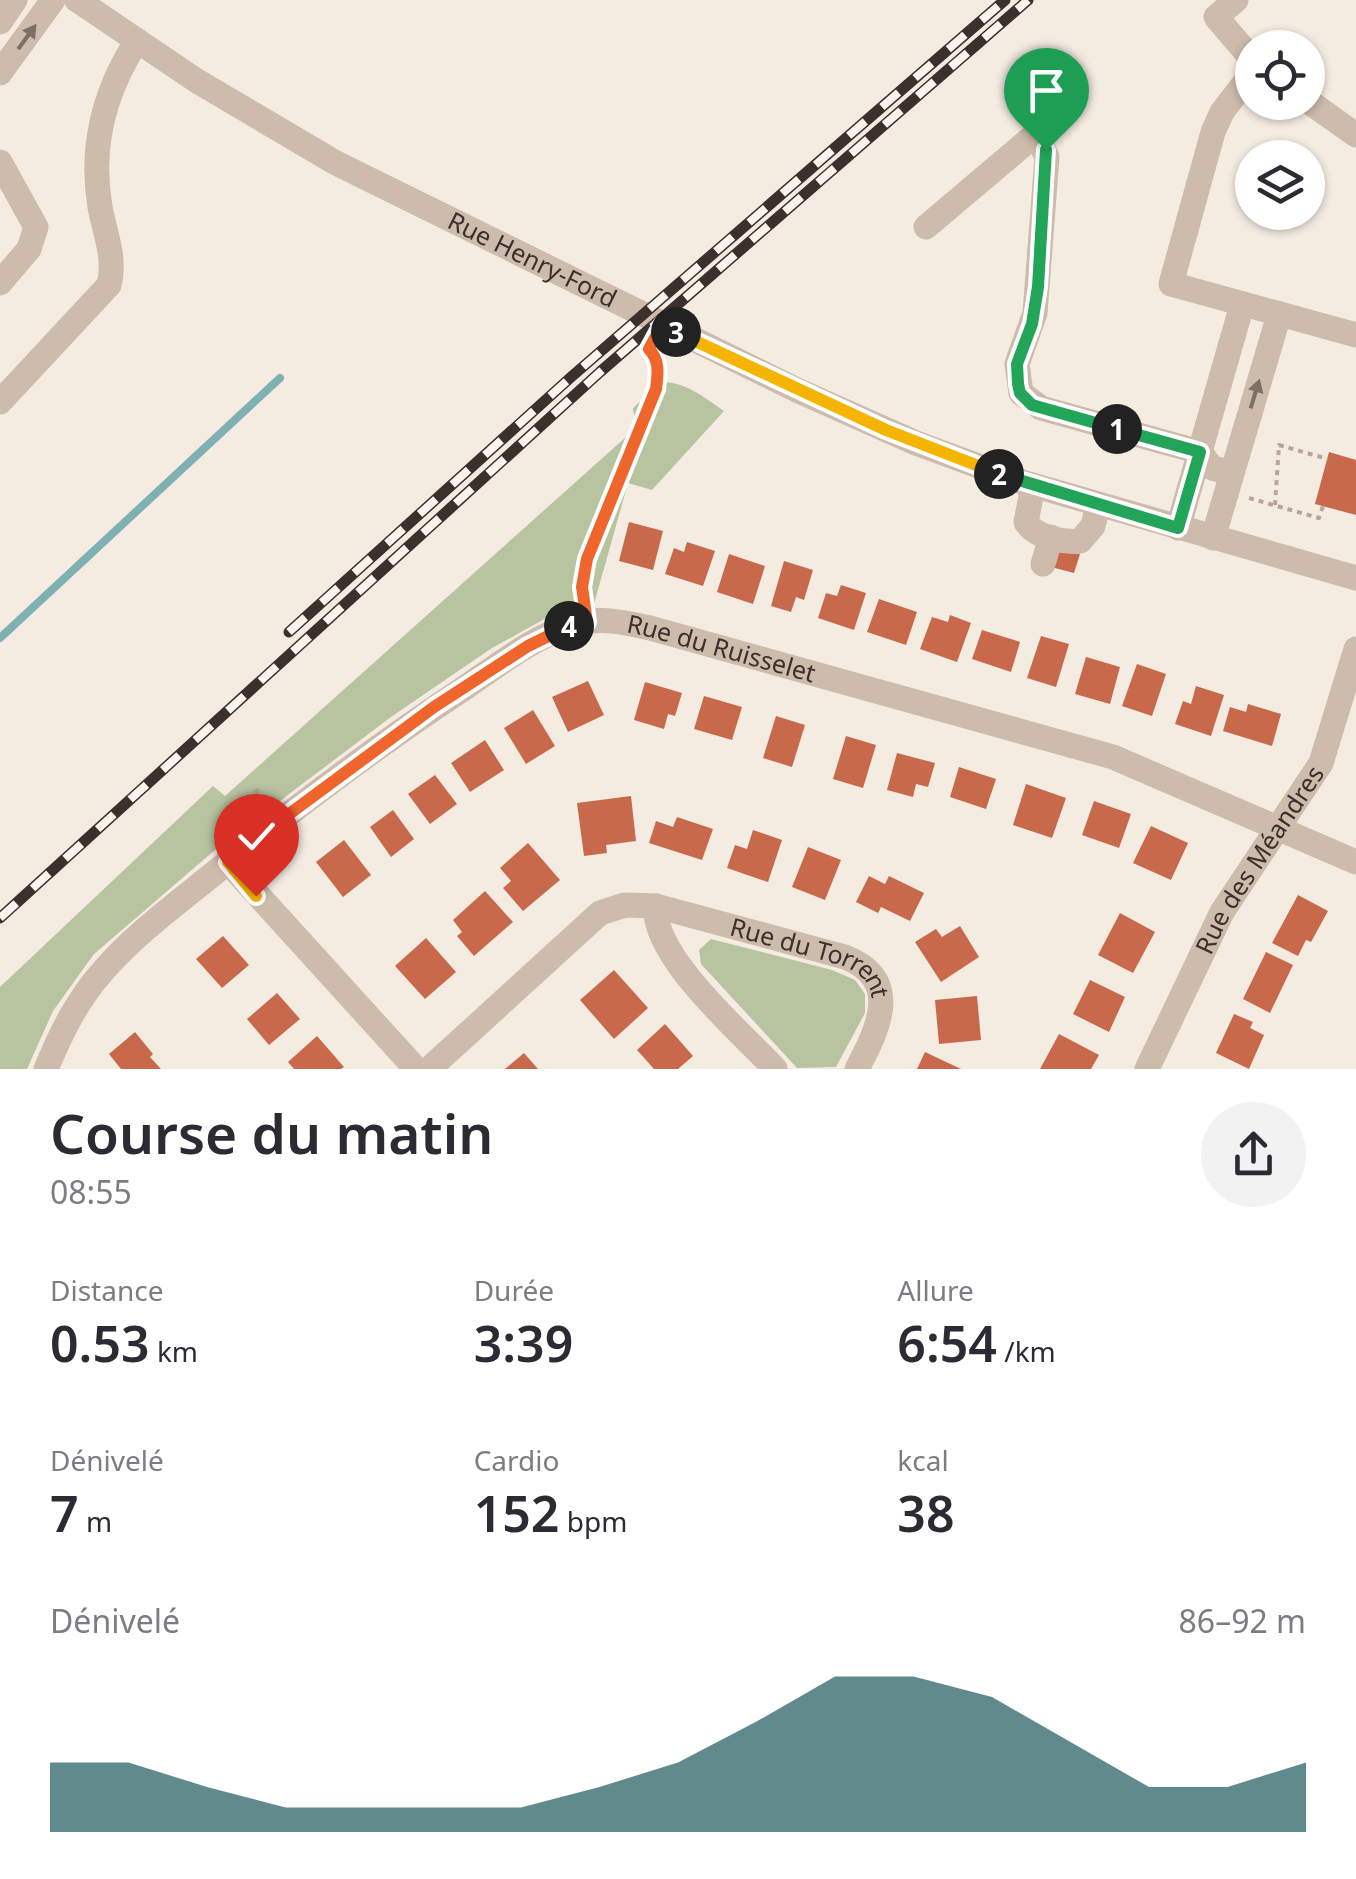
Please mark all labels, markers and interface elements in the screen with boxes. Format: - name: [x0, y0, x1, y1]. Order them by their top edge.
- one-way arrow: [16, 24, 36, 50]
- map controls: [1235, 30, 1325, 230]
- button: locate: [1235, 30, 1325, 120]
- pin: [1004, 48, 1089, 151]
- icon: arrive: [1019, 63, 1074, 118]
- button: layers: [1235, 140, 1325, 230]
- street label: Rue Henry-Ford: [443, 203, 623, 315]
- pin: 3: [651, 307, 701, 357]
- text: 3: [668, 313, 684, 351]
- one-way arrow: [1248, 378, 1263, 409]
- pin: 1: [1092, 404, 1142, 454]
- text: 1: [1109, 410, 1125, 448]
- pin: 2: [974, 449, 1024, 499]
- text: 2: [991, 455, 1007, 493]
- pin: 4: [544, 601, 594, 651]
- street label: Rue du Ruisselet: [624, 606, 820, 689]
- text: 4: [561, 607, 577, 645]
- street label: Rue des Méandres: [1187, 758, 1331, 959]
- pin: [214, 794, 299, 897]
- icon: check: [229, 809, 284, 864]
- street label: Rue du Torrent: [727, 909, 898, 1000]
- text: Course du matin: [50, 1095, 493, 1170]
- button: share: [1201, 1102, 1306, 1207]
- text: 08:55: [50, 1170, 132, 1213]
- text: Distance: [50, 1271, 163, 1309]
- text: Durée: [474, 1271, 554, 1309]
- text: Allure: [897, 1271, 974, 1309]
- text: 0.53: [50, 1309, 150, 1377]
- text: 3:39: [474, 1309, 573, 1377]
- text: 6:54: [897, 1309, 997, 1377]
- text: km: [150, 1332, 198, 1370]
- text: /km: [997, 1332, 1056, 1370]
- text: Dénivelé: [50, 1441, 164, 1479]
- text: Cardio: [474, 1441, 559, 1479]
- text: kcal: [897, 1441, 949, 1479]
- text: 7: [50, 1479, 79, 1547]
- text: 152: [474, 1479, 559, 1547]
- text: 38: [897, 1479, 955, 1547]
- text: m: [79, 1502, 112, 1540]
- text: bpm: [559, 1502, 627, 1540]
- text: Dénivelé: [50, 1599, 180, 1642]
- text: 86–92 m: [1179, 1599, 1306, 1642]

